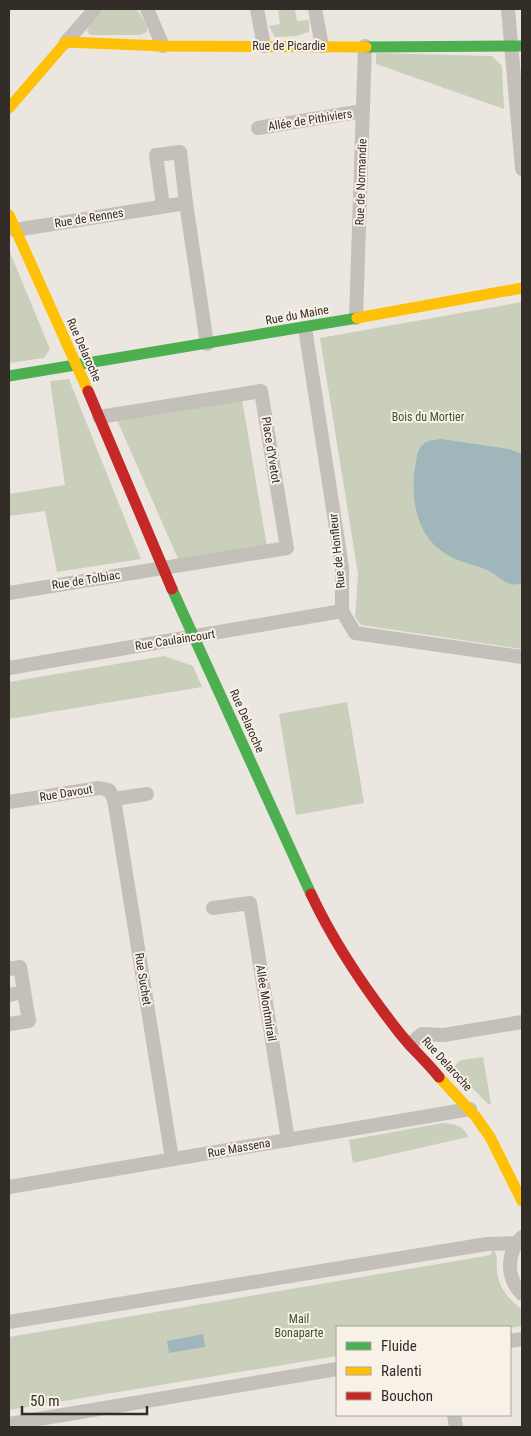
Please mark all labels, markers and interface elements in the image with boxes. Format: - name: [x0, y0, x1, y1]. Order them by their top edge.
- street label: Rue de Picardie: [252, 39, 326, 53]
- street label: Allée de Pithiviers: [267, 106, 353, 134]
- street label: Rue de Normandie: [352, 138, 370, 226]
- street label: Rue de Rennes: [54, 206, 124, 230]
- street label: Rue du Maine: [264, 302, 330, 327]
- street label: Rue Delaroche: [64, 316, 104, 384]
- park label: Bois du Mortier: [392, 410, 465, 424]
- street label: Place d'Yvetot: [259, 416, 283, 485]
- street label: Rue de Honfleur: [326, 512, 348, 589]
- street label: Rue de Tolbiac: [51, 568, 122, 592]
- street label: Rue Caulaincourt: [134, 627, 216, 653]
- street label: Rue Delaroche: [227, 687, 267, 755]
- street label: Rue Davout: [38, 782, 94, 804]
- street label: Rue Suchet: [132, 952, 154, 1007]
- street label: Allée Montmirail: [253, 964, 279, 1042]
- street label: Rue Delaroche: [419, 1034, 475, 1094]
- street label: Rue Massena: [207, 1136, 272, 1160]
- park label: Mail Bonaparte: [275, 1312, 324, 1340]
- legend: [336, 1326, 511, 1416]
- text: Fluide: [381, 1337, 417, 1355]
- text: Ralenti: [381, 1362, 422, 1380]
- scale bar: [22, 1384, 148, 1416]
- text: Bouchon: [381, 1387, 433, 1405]
- text: 50 m: [30, 1392, 60, 1410]

